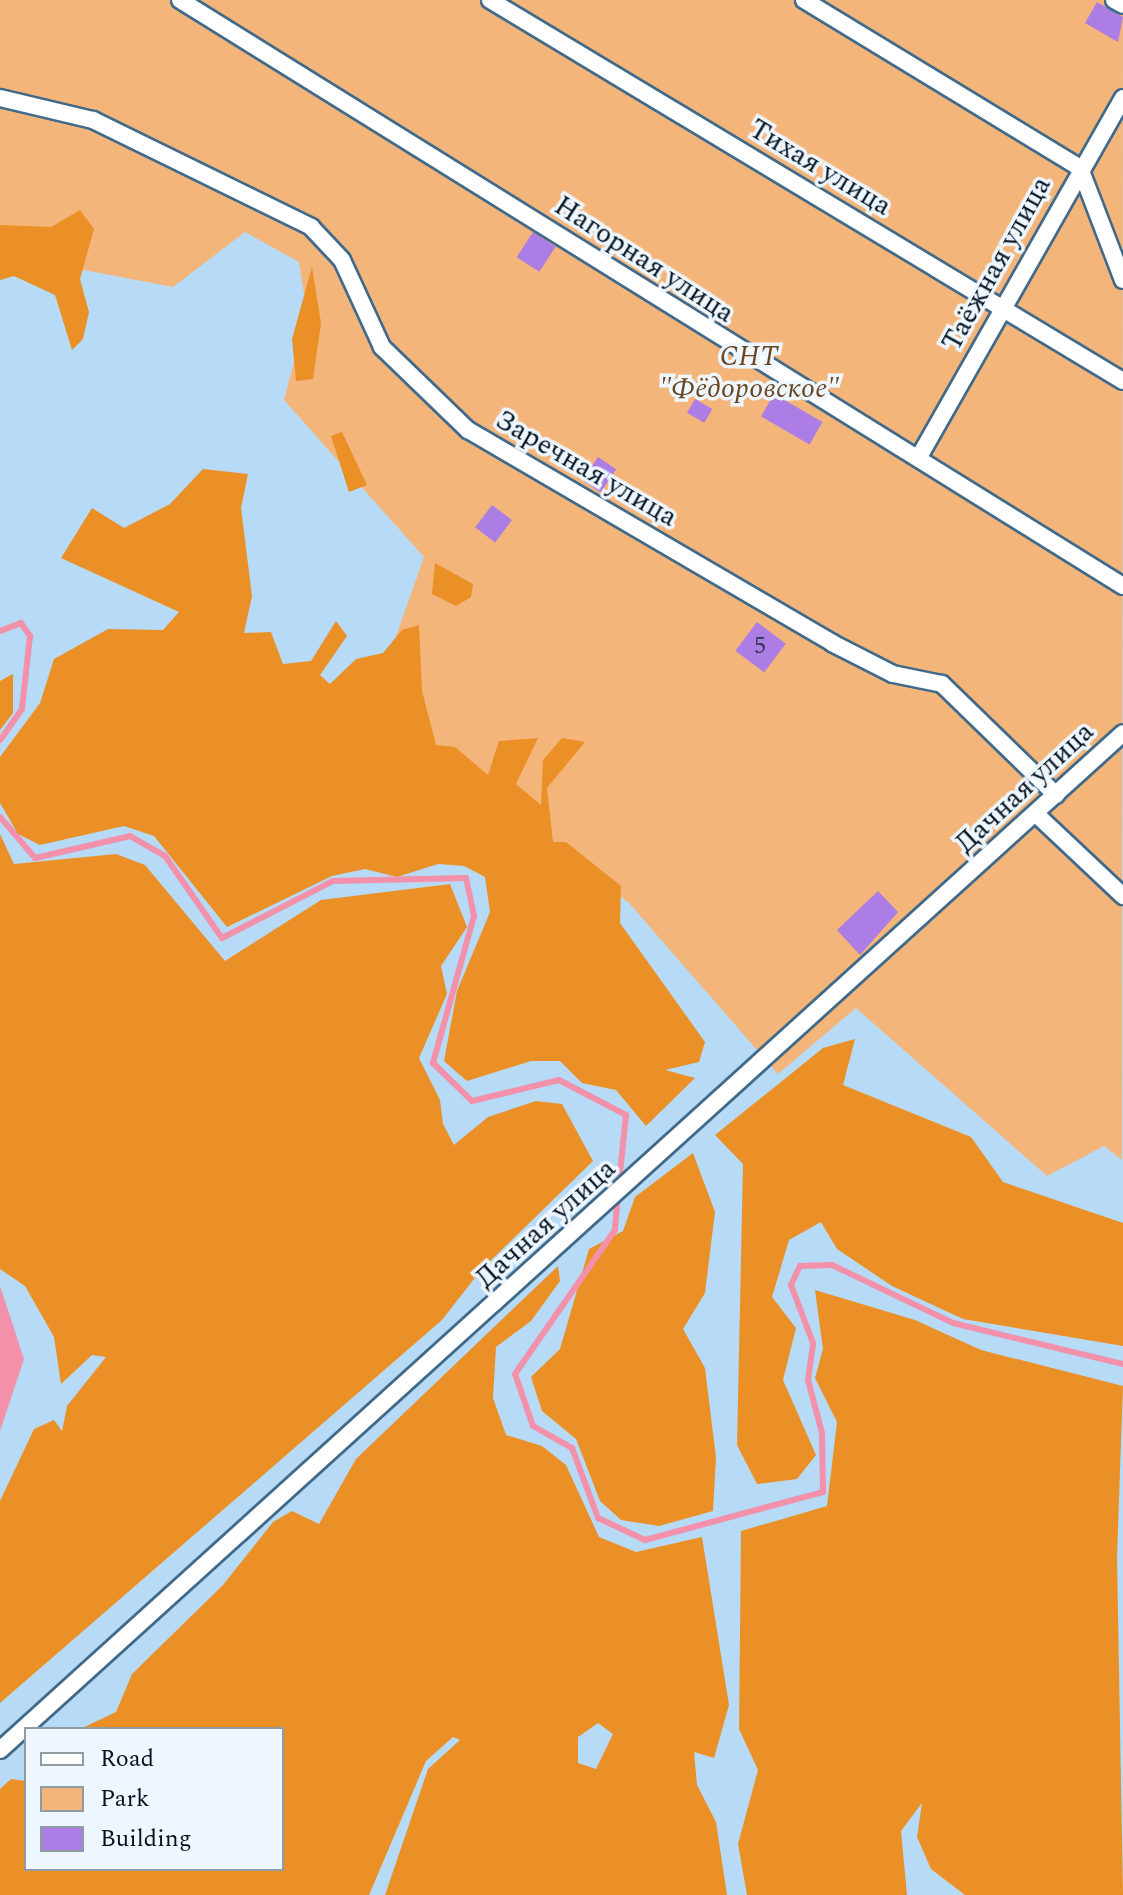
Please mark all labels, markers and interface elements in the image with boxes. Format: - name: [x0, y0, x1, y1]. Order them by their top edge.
- street label: Тихая улица: [743, 112, 897, 224]
- street label: Таёжная улица: [935, 171, 1059, 357]
- street label: Нагорная улица: [548, 189, 740, 331]
- park label: СНТ "Фёдоровское": [659, 340, 839, 406]
- street label: Заречная улица: [489, 403, 683, 535]
- house number: 5: [754, 633, 766, 661]
- street label: Дачная улица: [949, 715, 1101, 861]
- street label: Дачная улица: [469, 1152, 623, 1296]
- legend: [24, 1727, 284, 1871]
- text: Road: [100, 1741, 154, 1777]
- text: Park: [100, 1781, 150, 1817]
- text: Building: [100, 1821, 192, 1857]

